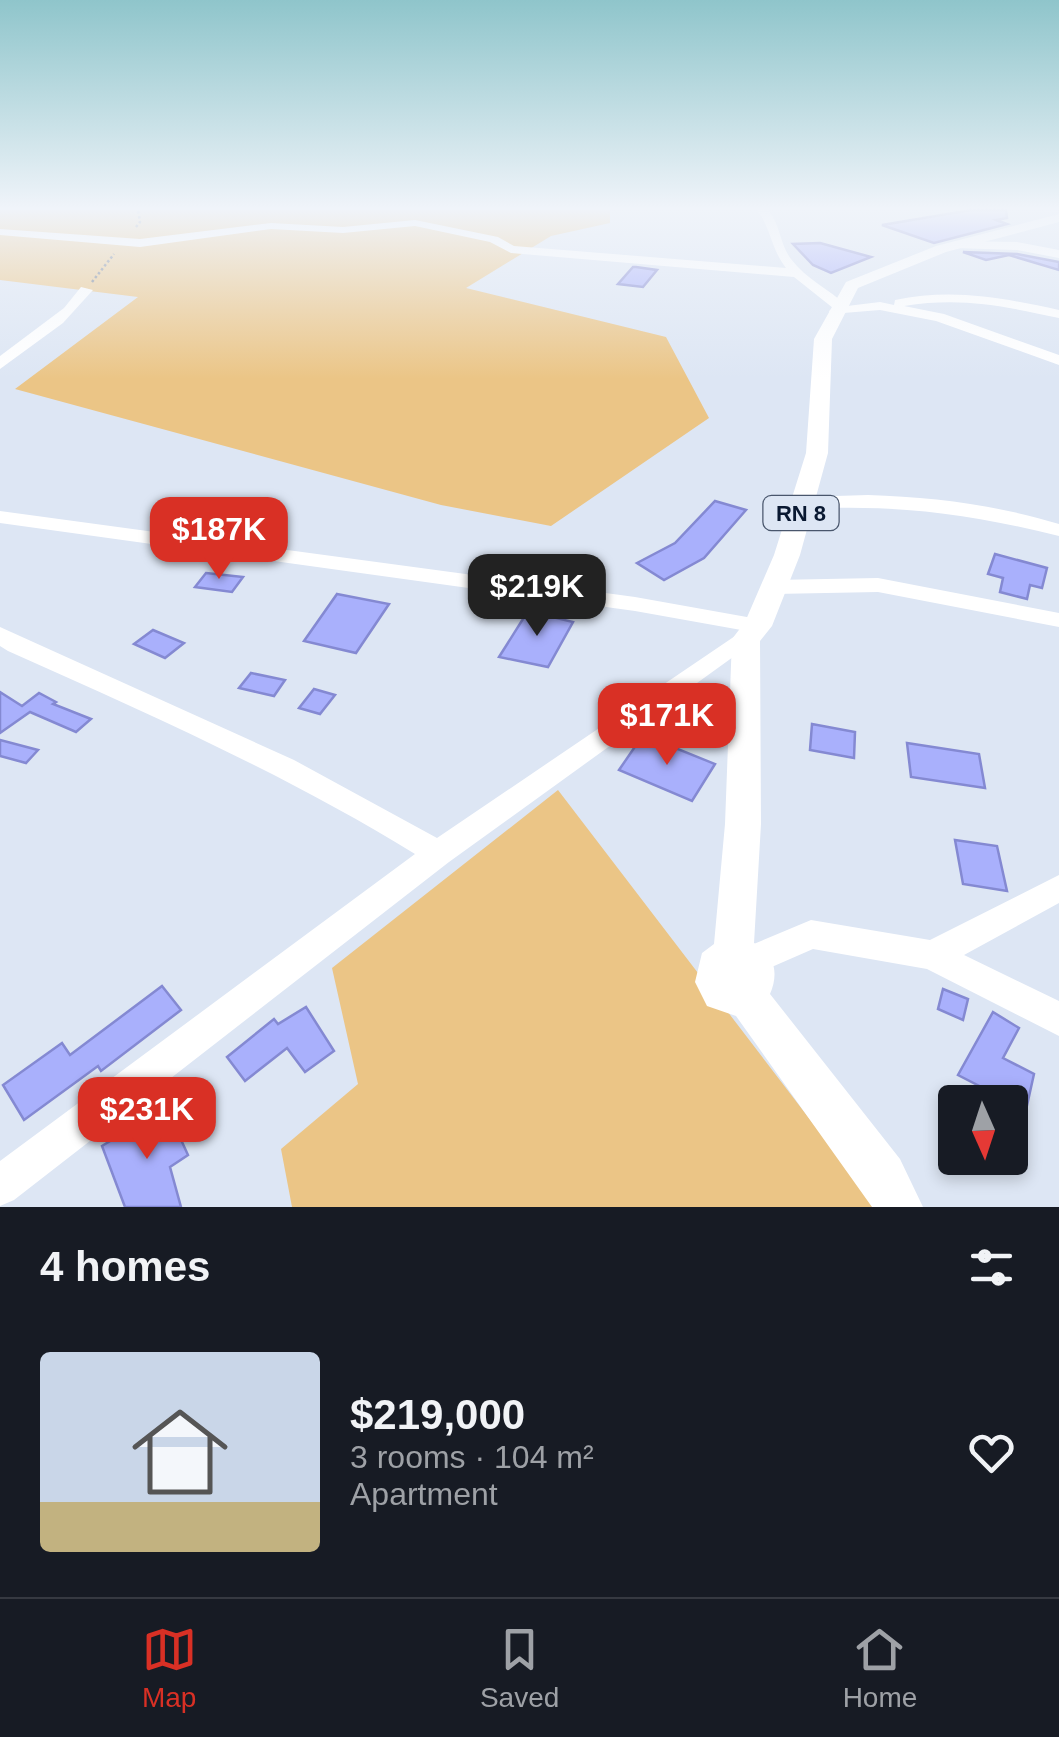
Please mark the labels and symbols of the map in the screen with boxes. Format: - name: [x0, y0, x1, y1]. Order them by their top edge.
- road number: RN 8: [764, 496, 838, 530]
- pin: $187K: [149, 497, 289, 582]
- pin: $219K: [467, 554, 607, 639]
- pin: $171K: [597, 683, 737, 768]
- pin: $231K: [77, 1077, 217, 1162]
- north arrow: [938, 1085, 1028, 1175]

